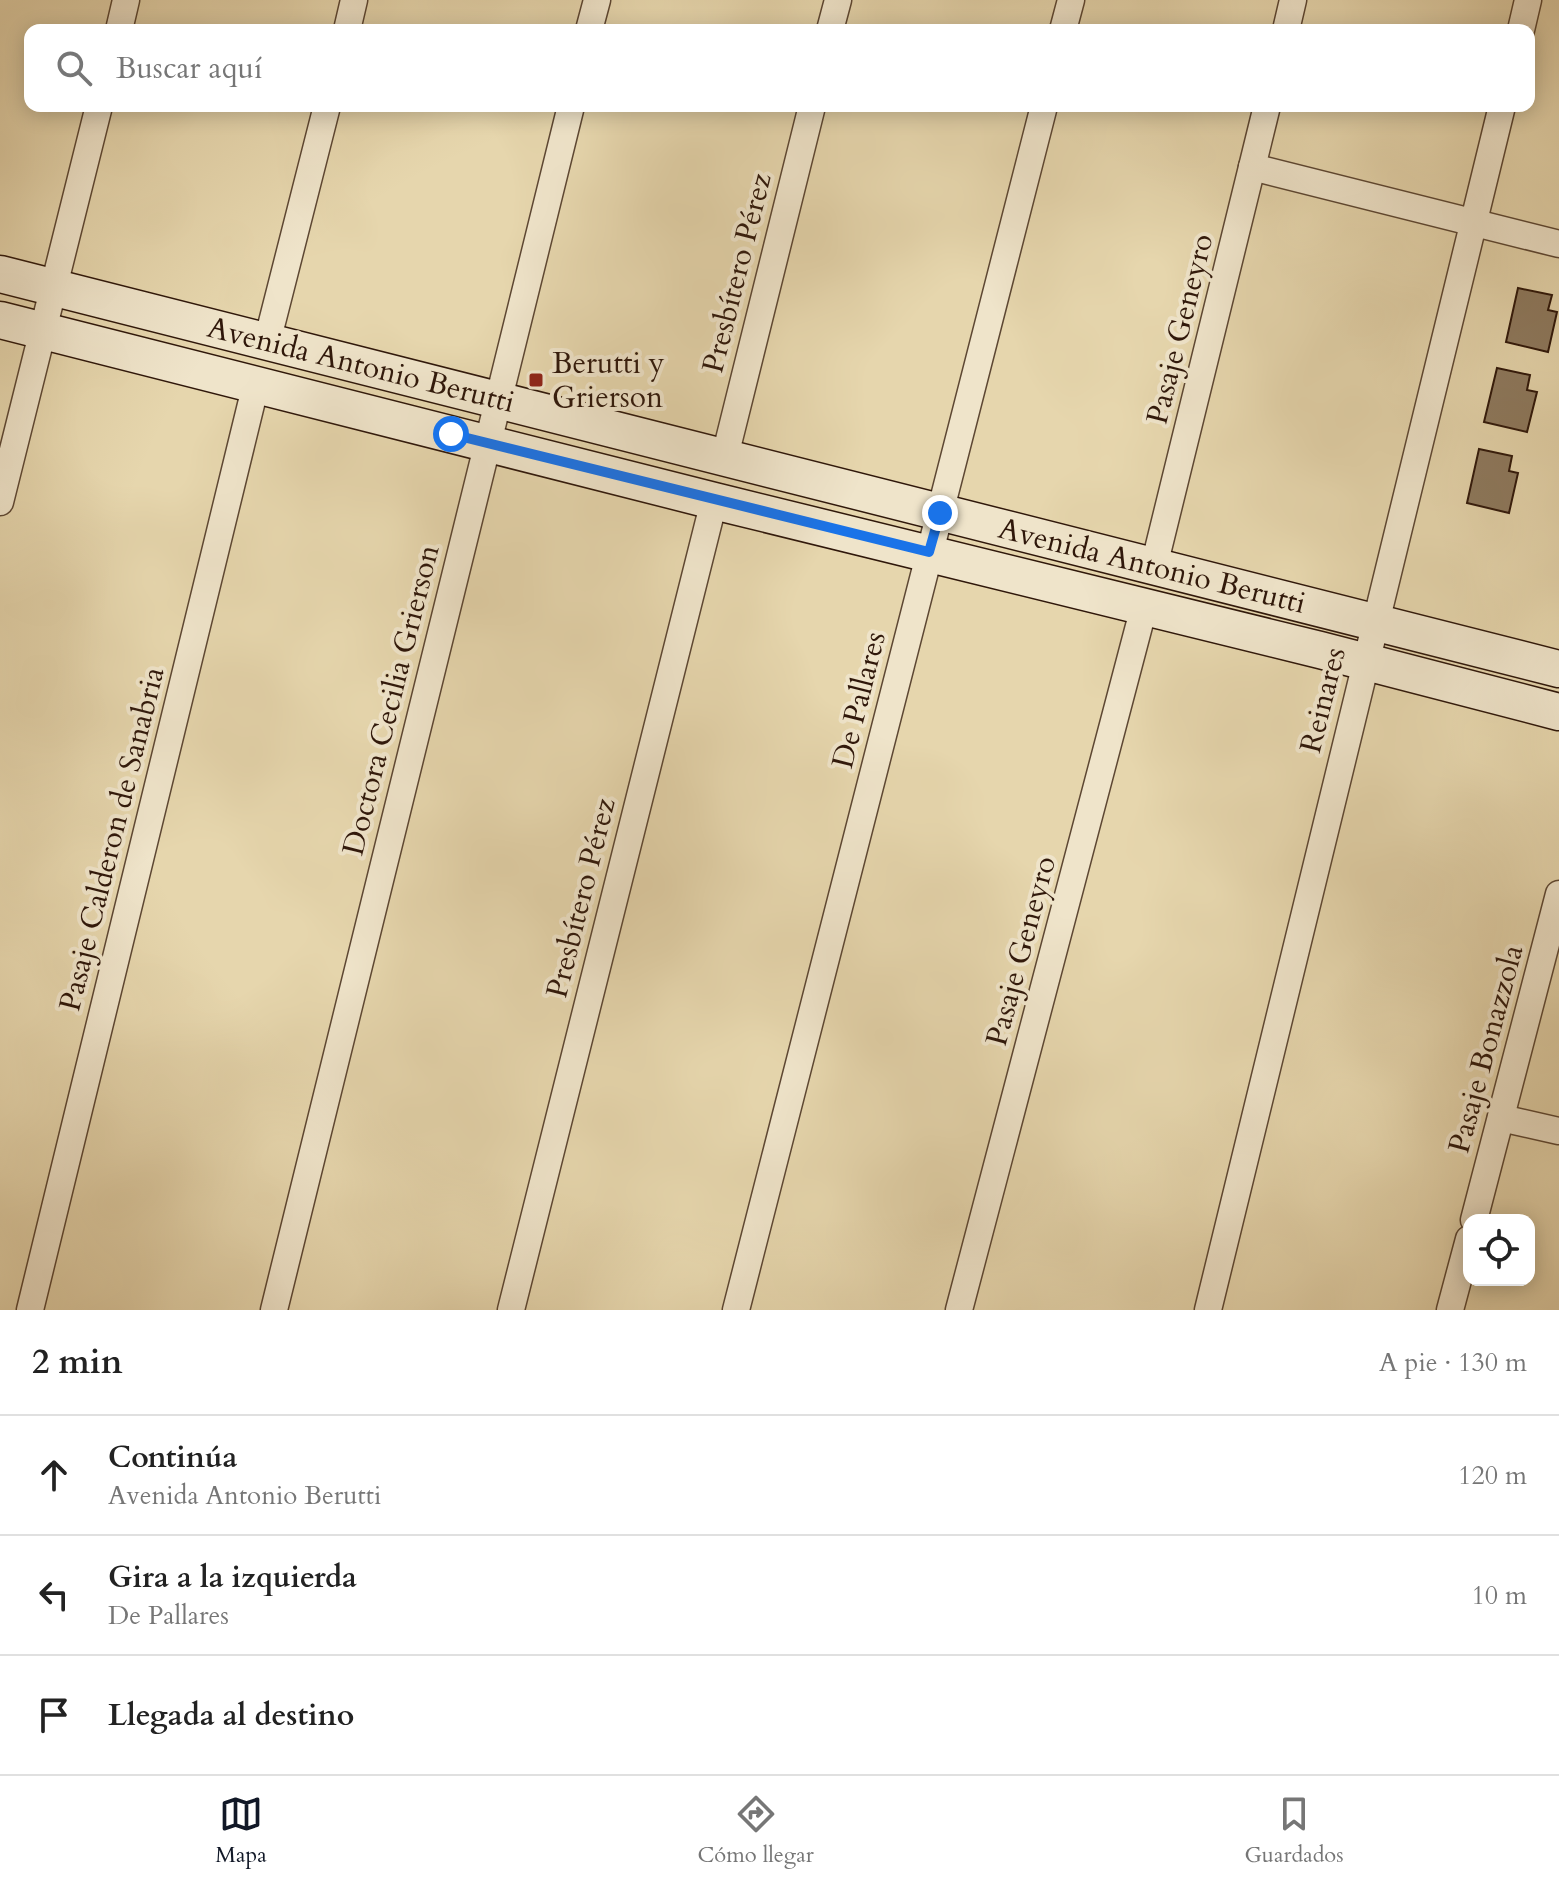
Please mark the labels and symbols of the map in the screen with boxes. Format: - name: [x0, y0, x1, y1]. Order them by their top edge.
- street label: Presbítero Pérez: [692, 168, 782, 377]
- street label: Pasaje Geneyro: [1137, 229, 1223, 429]
- street label: Avenida Antonio Berutti: [203, 307, 519, 423]
- place label: Berutti y Grierson: [552, 343, 665, 418]
- marker: Berutti y Grierson: [527, 371, 545, 389]
- route start: [433, 416, 469, 452]
- route end: [922, 495, 958, 531]
- street label: Avenida Antonio Berutti: [994, 508, 1310, 624]
- street label: Doctora Cecilia Grierson: [333, 540, 449, 860]
- street label: De Pallares: [822, 627, 896, 773]
- street label: Reinares: [1290, 643, 1356, 757]
- street label: Pasaje Calderon de Sanabria: [49, 663, 175, 1015]
- street label: Presbítero Pérez: [536, 793, 626, 1002]
- street label: Pasaje Geneyro: [976, 852, 1066, 1050]
- street label: Pasaje Bonazzola: [1438, 940, 1534, 1158]

